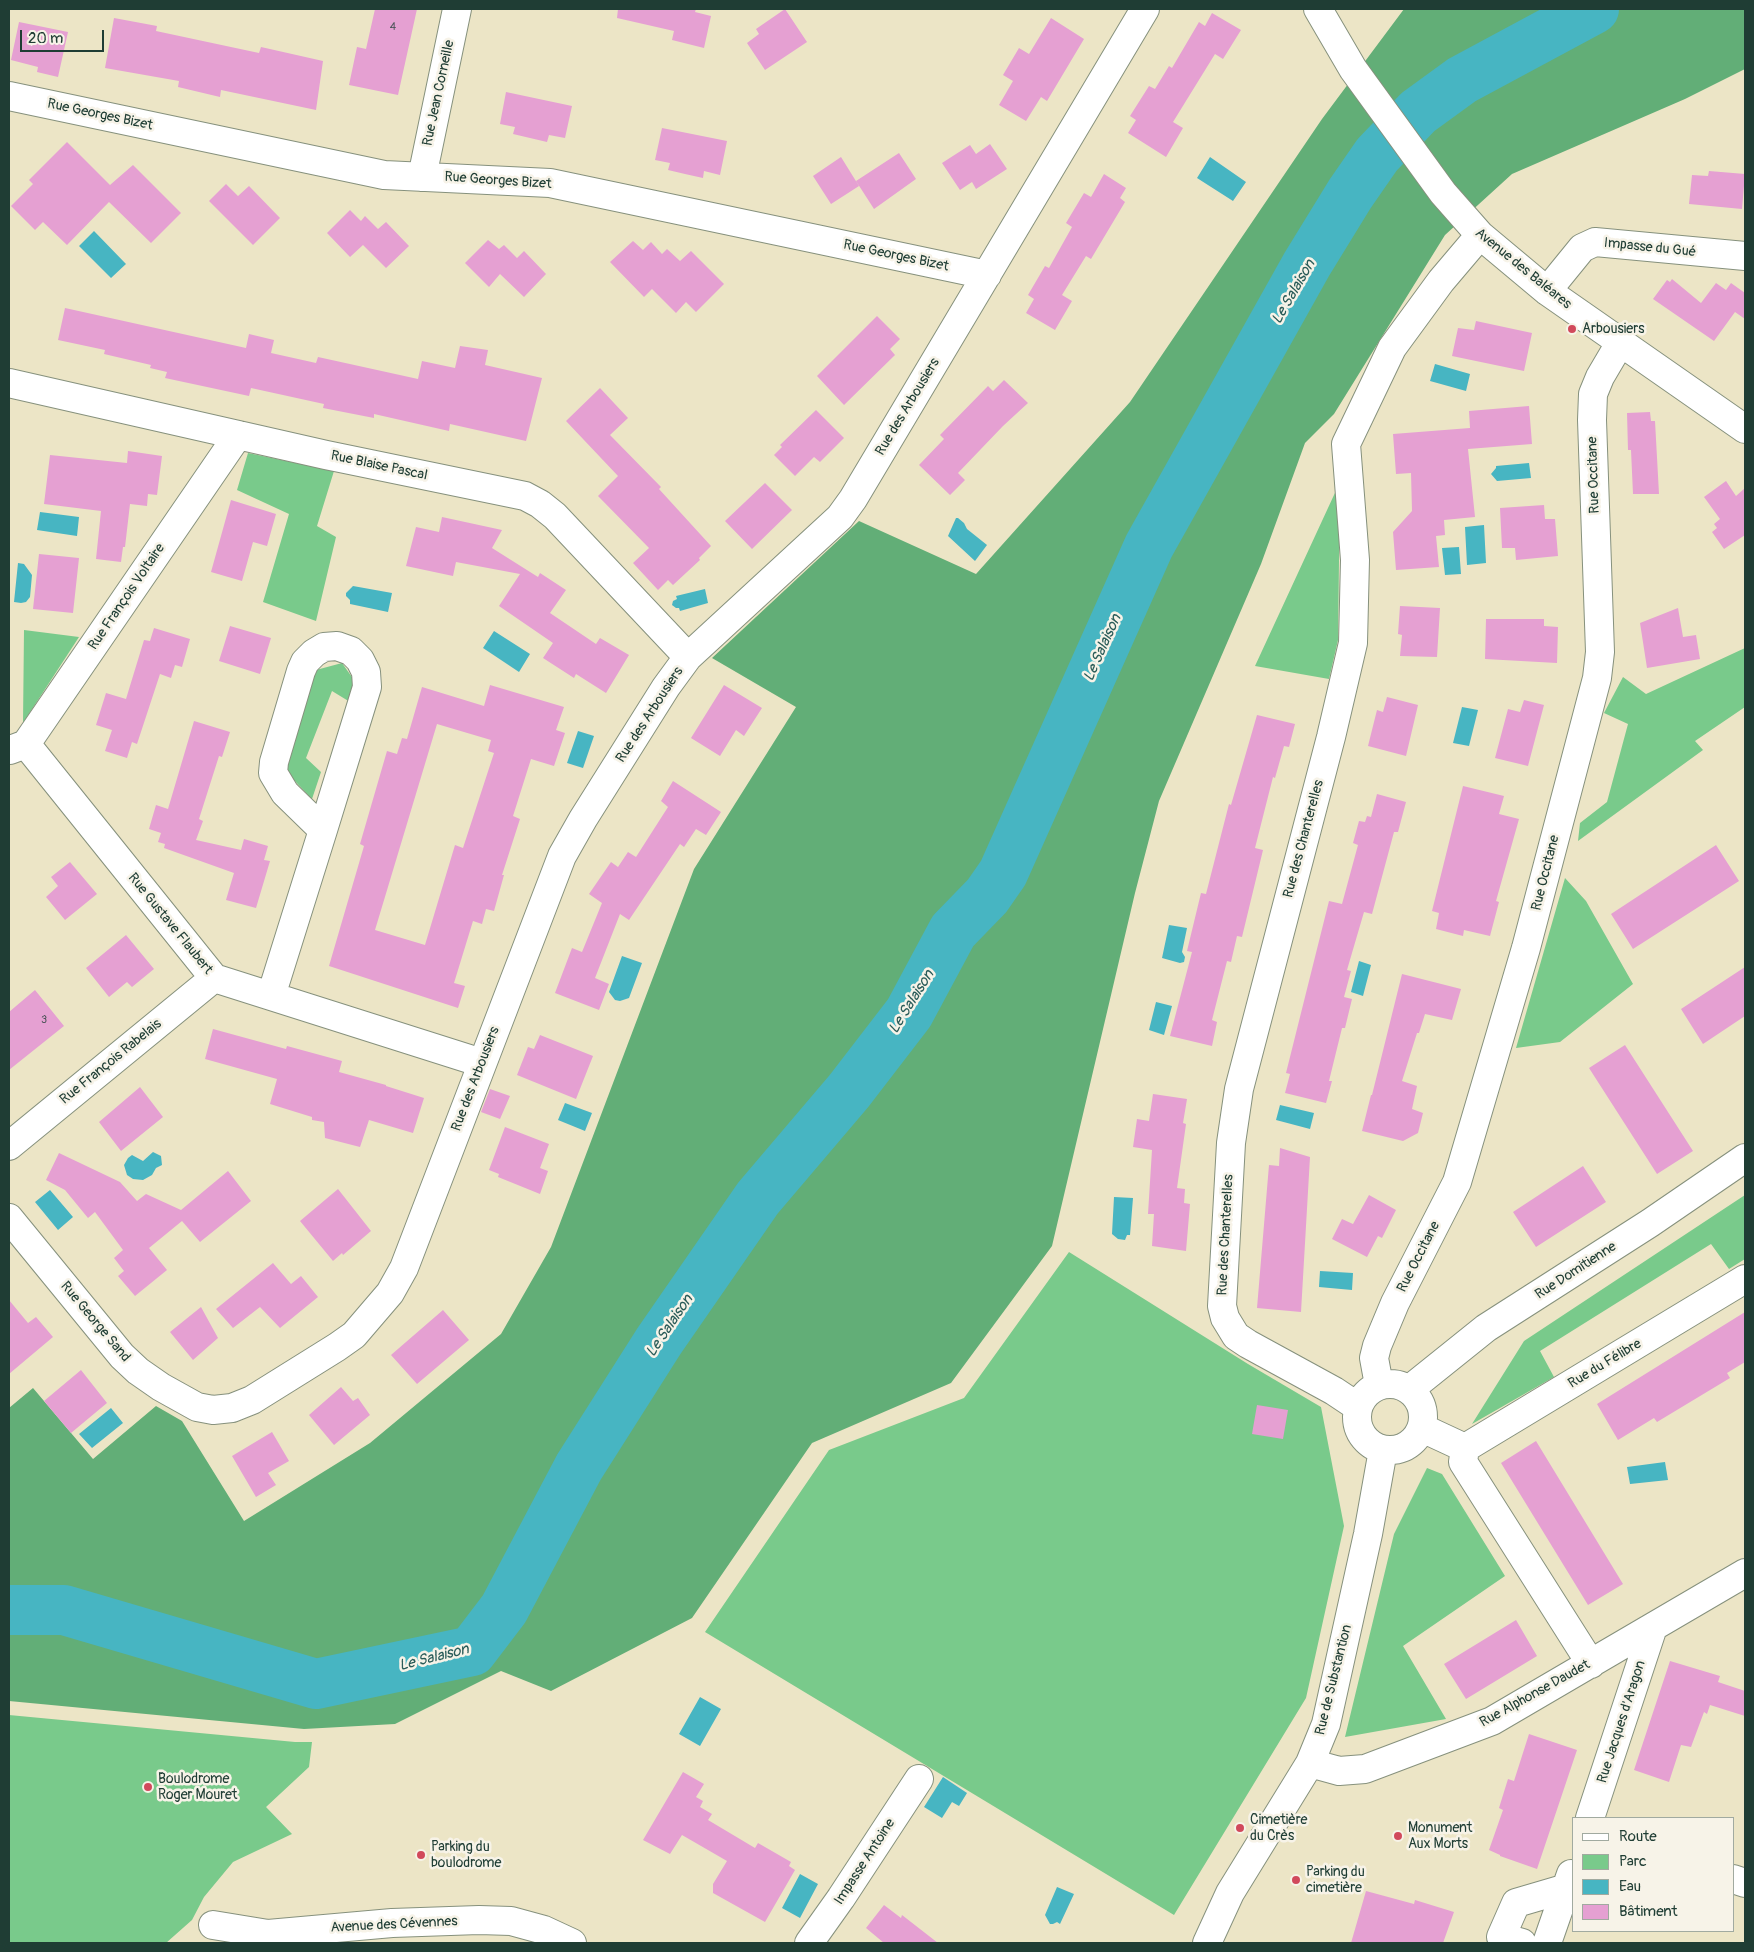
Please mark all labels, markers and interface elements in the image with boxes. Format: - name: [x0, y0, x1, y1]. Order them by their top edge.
- scale bar: [22, 20, 106, 52]
- house number: 4: [390, 20, 396, 34]
- text: 20 m: [28, 29, 63, 48]
- street label: Rue Jean Corneille: [420, 39, 458, 147]
- street label: Rue Georges Bizet: [46, 96, 154, 134]
- street label: Rue Georges Bizet: [444, 169, 552, 193]
- street label: Avenue des Baléares: [1472, 225, 1574, 313]
- street label: Impasse du Gué: [1603, 235, 1697, 261]
- street label: Rue Georges Bizet: [842, 237, 950, 275]
- water label: Le Salaison: [1268, 257, 1320, 327]
- place label: Arbousiers: [1582, 321, 1644, 337]
- marker: Arbousiers: [1566, 323, 1578, 335]
- street label: Rue des Arbousiers: [872, 355, 944, 459]
- street label: Rue Occitane: [1584, 436, 1604, 514]
- street label: Rue Blaise Pascal: [329, 448, 429, 484]
- street label: Rue François Voltaire: [85, 541, 169, 653]
- water label: Le Salaison: [1080, 612, 1126, 684]
- street label: Rue des Arbousiers: [613, 664, 687, 766]
- street label: Rue des Chanterelles: [1280, 778, 1328, 900]
- street label: Rue Occitane: [1529, 833, 1563, 913]
- street label: Rue Gustave Flaubert: [124, 870, 216, 978]
- water label: Le Salaison: [886, 967, 938, 1037]
- house number: 3: [41, 1013, 47, 1027]
- street label: Rue François Rabelais: [57, 1016, 165, 1108]
- street label: Rue des Arbousiers: [448, 1024, 504, 1134]
- street label: Rue des Chanterelles: [1214, 1174, 1238, 1296]
- street label: Rue Occitane: [1394, 1219, 1444, 1295]
- street label: Rue Domitienne: [1532, 1239, 1620, 1303]
- street label: Rue George Sand: [56, 1278, 134, 1366]
- water label: Le Salaison: [643, 1291, 697, 1361]
- street label: Rue du Félibre: [1565, 1336, 1645, 1392]
- street label: Rue de Substantion: [1312, 1623, 1356, 1737]
- water label: Le Salaison: [397, 1641, 471, 1675]
- street label: Rue Alphonse Daudet: [1477, 1657, 1593, 1731]
- street label: Rue Jacques d'Aragon: [1594, 1659, 1650, 1785]
- place label: Boulodrome Roger Mouret: [158, 1771, 238, 1804]
- marker: Boulodrome Roger Mouret: [142, 1781, 154, 1793]
- place label: Cimetière du Crès: [1250, 1812, 1307, 1844]
- street label: Impasse Antoine: [831, 1816, 899, 1908]
- legend: [1572, 1817, 1734, 1932]
- place label: Monument Aux Morts: [1408, 1820, 1472, 1852]
- marker: Cimetière du Crès: [1234, 1822, 1246, 1834]
- text: Route: [1619, 1827, 1657, 1846]
- marker: Monument Aux Morts: [1392, 1830, 1404, 1842]
- place label: Parking du boulodrome: [431, 1839, 501, 1871]
- marker: Parking du boulodrome: [415, 1849, 427, 1861]
- text: Parc: [1619, 1852, 1647, 1871]
- place label: Parking du cimetière: [1306, 1864, 1365, 1896]
- marker: Parking du cimetière: [1290, 1874, 1302, 1886]
- text: Eau: [1619, 1877, 1641, 1896]
- text: Bâtiment: [1619, 1902, 1678, 1921]
- street label: Avenue des Cévennes: [330, 1913, 458, 1937]

